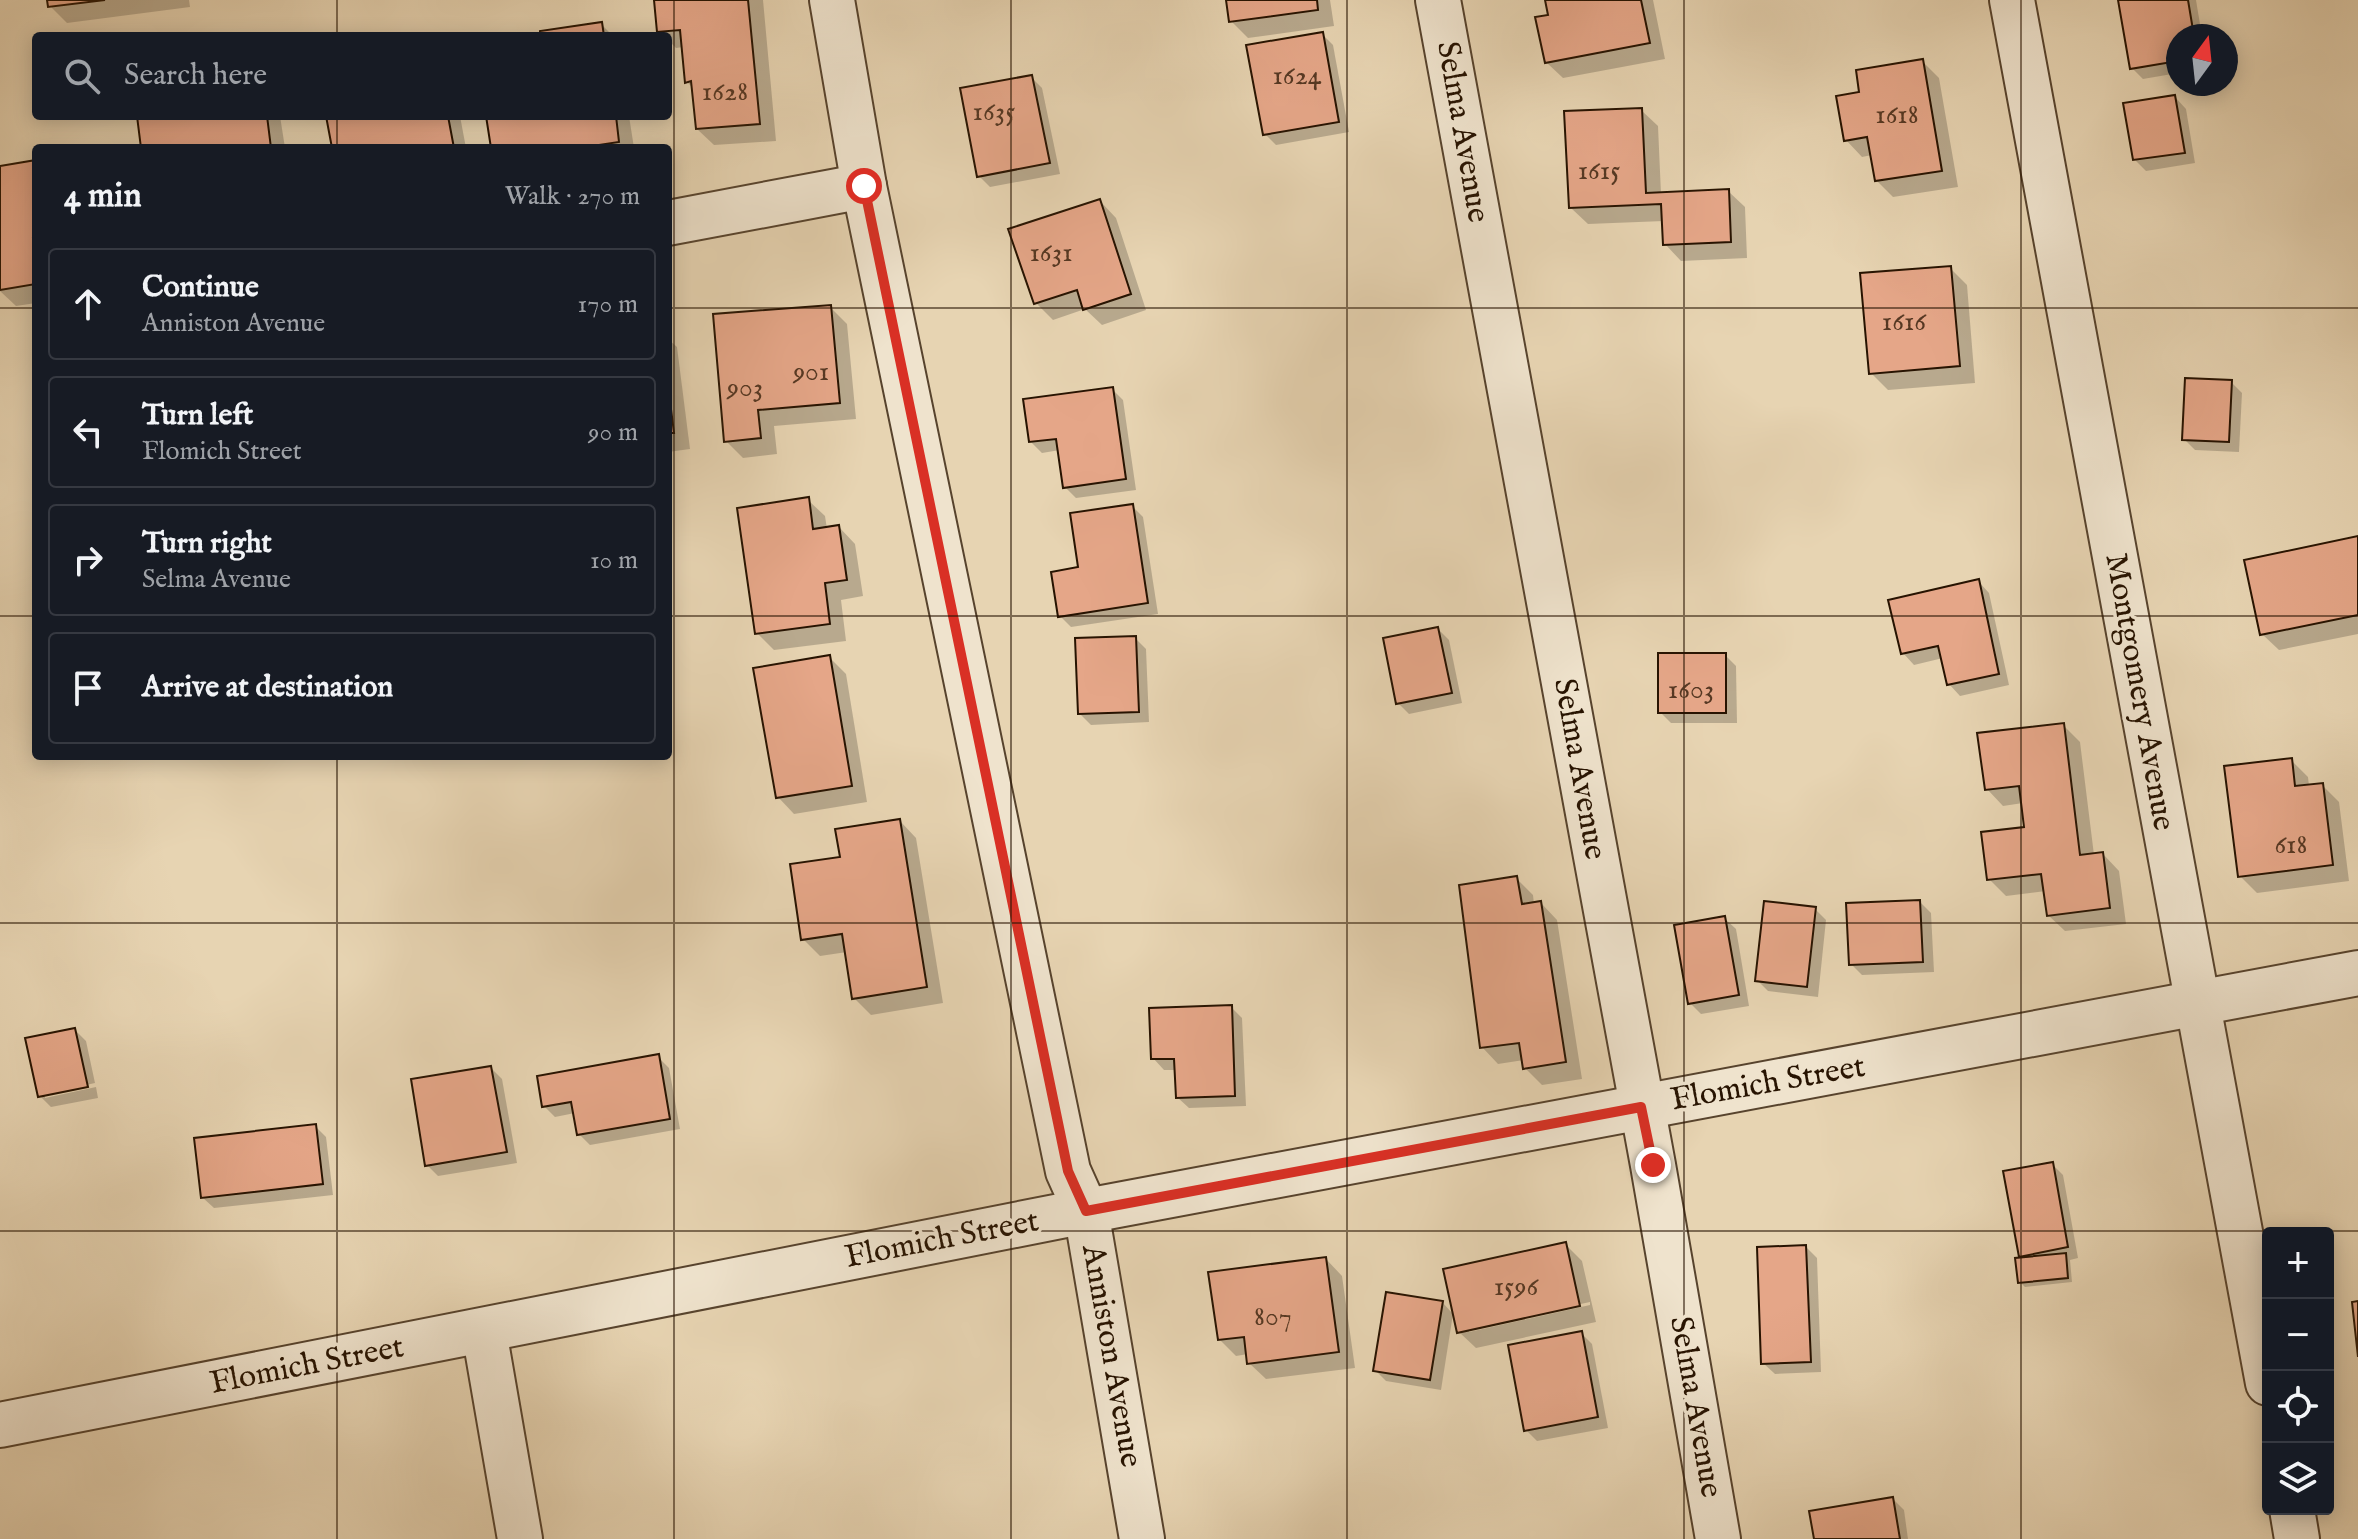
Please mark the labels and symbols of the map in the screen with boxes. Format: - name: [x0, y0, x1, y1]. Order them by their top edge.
- north arrow: [2166, 24, 2238, 96]
- street label: Selma Avenue: [1426, 38, 1498, 226]
- house number: 1624: [1272, 59, 1322, 94]
- house number: 1628: [702, 75, 748, 110]
- house number: 1635: [973, 95, 1015, 130]
- house number: 1618: [1875, 98, 1919, 133]
- house number: 1615: [1578, 154, 1620, 189]
- route start: [846, 168, 882, 204]
- house number: 1631: [1029, 236, 1073, 271]
- house number: 1616: [1882, 305, 1927, 340]
- house number: 901: [792, 355, 829, 390]
- house number: 903: [726, 371, 763, 406]
- street label: Montgomery Avenue: [2094, 550, 2184, 834]
- house number: 1603: [1668, 673, 1714, 708]
- street label: Selma Avenue: [1543, 675, 1615, 863]
- house number: 618: [2274, 828, 2308, 863]
- street label: Flomich Street: [1668, 1047, 1868, 1121]
- route end: [1635, 1147, 1671, 1183]
- street label: Flomich Street: [842, 1201, 1042, 1279]
- street label: Anniston Avenue: [1071, 1240, 1151, 1471]
- house number: 1596: [1494, 1270, 1539, 1305]
- house number: 807: [1254, 1300, 1292, 1335]
- street label: Selma Avenue: [1659, 1313, 1731, 1501]
- street label: Flomich Street: [207, 1327, 407, 1405]

